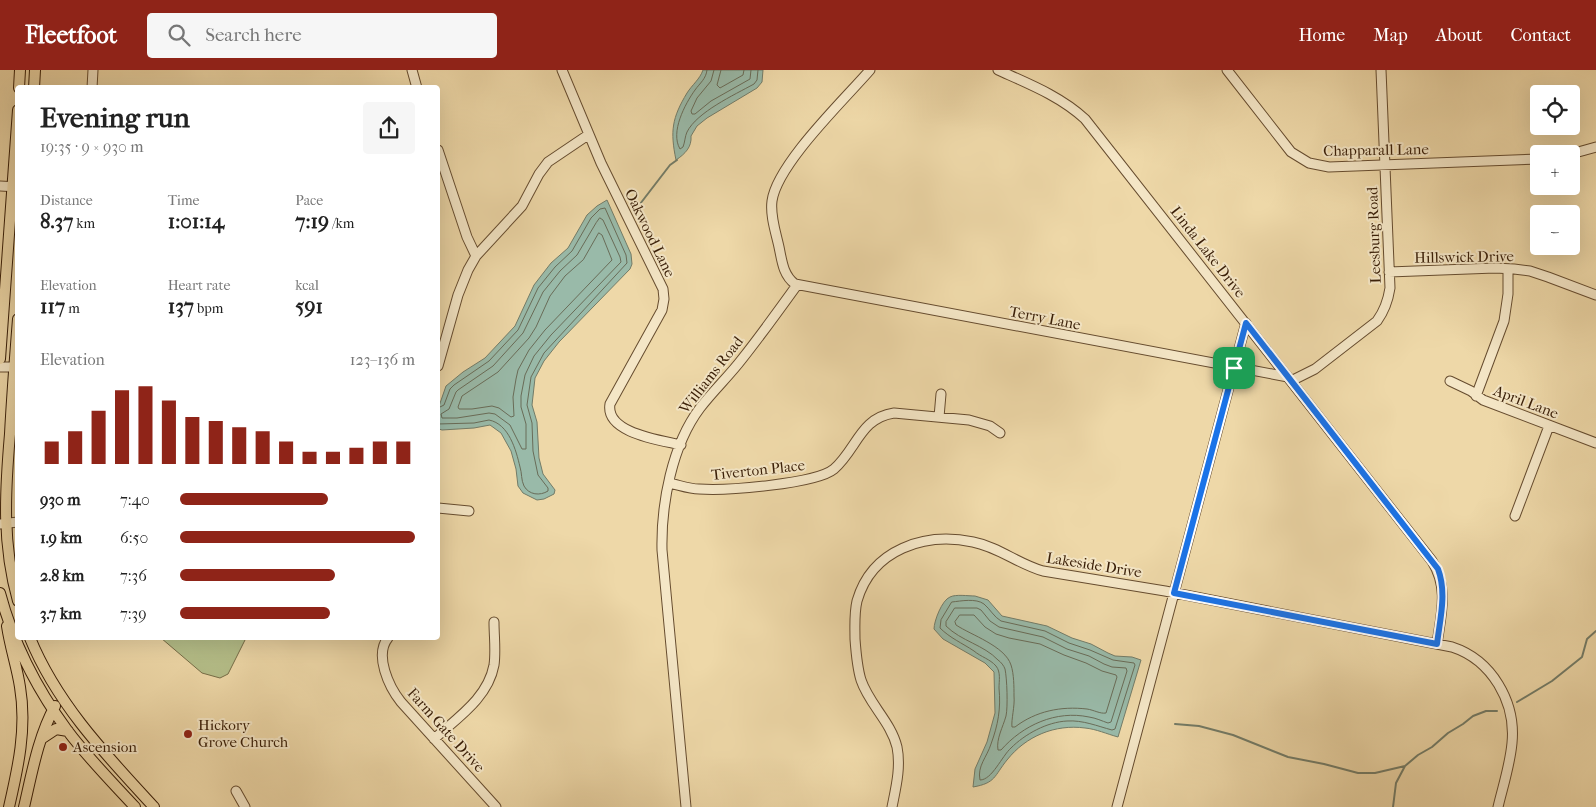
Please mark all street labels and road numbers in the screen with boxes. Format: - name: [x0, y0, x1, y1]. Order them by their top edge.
- street label: Chapparall Lane: [1323, 140, 1430, 160]
- street label: Oakwood Lane: [621, 186, 679, 281]
- street label: Leesburg Road: [1363, 186, 1385, 284]
- street label: Linda Lake Drive: [1167, 203, 1250, 302]
- street label: Hillswick Drive: [1414, 247, 1515, 267]
- street label: Terry Lane: [1008, 302, 1083, 334]
- street label: Williams Road: [675, 332, 747, 418]
- street label: April Lane: [1490, 381, 1562, 423]
- street label: Tiverton Place: [710, 456, 806, 484]
- street label: Lakeside Drive: [1045, 549, 1144, 582]
- street label: Farm Gate Drive: [403, 684, 489, 776]

